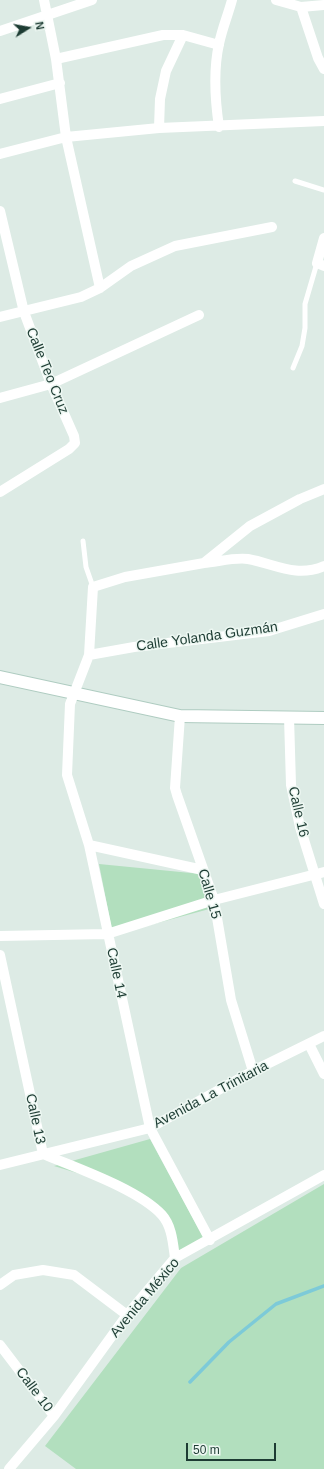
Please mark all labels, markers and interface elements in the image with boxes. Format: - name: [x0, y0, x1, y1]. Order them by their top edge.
- north arrow: [8, 8, 48, 48]
- text: N: [33, 21, 46, 31]
- street label: Calle Teo Cruz: [22, 325, 72, 417]
- street label: Calle Yolanda Guzmán: [135, 619, 279, 655]
- street label: Calle 16: [284, 785, 312, 839]
- street label: Calle 15: [194, 867, 224, 921]
- street label: Calle 14: [102, 946, 130, 1000]
- street label: Avenida La Trinitaria: [151, 1058, 271, 1132]
- street label: Calle 13: [21, 1092, 49, 1146]
- street label: Avenida México: [107, 1255, 183, 1341]
- street label: Calle 10: [12, 1364, 56, 1416]
- scale bar: [188, 1435, 278, 1461]
- text: 50 m: [193, 1443, 220, 1457]

